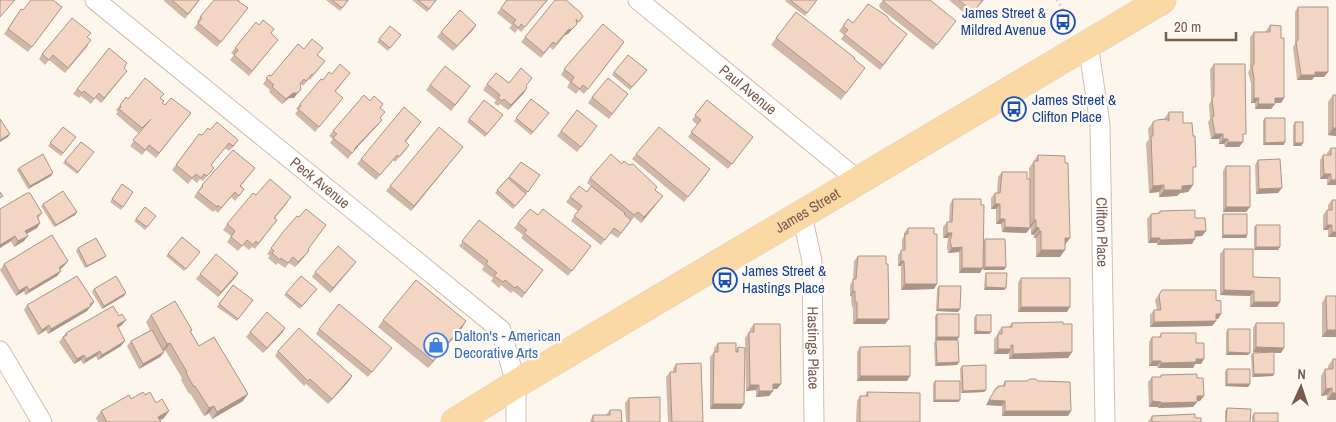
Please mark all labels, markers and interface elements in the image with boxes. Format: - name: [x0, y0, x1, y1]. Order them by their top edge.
- place label: James Street & Mildred Avenue: [961, 2, 1047, 40]
- bus stop icon: James Street & Mildred Avenue: [1050, 9, 1076, 35]
- scale bar: [1166, 10, 1236, 42]
- text: 20 m: [1174, 16, 1201, 37]
- street label: Paul Avenue: [715, 60, 782, 120]
- place label: James Street & Clifton Place: [1032, 89, 1117, 127]
- bus stop icon: James Street & Clifton Place: [1001, 96, 1027, 122]
- street label: Peck Avenue: [286, 152, 355, 213]
- street label: James Street: [771, 182, 844, 238]
- street label: Clifton Place: [1091, 197, 1113, 267]
- place label: James Street & Hastings Place: [742, 260, 827, 298]
- bus stop icon: James Street & Hastings Place: [712, 267, 738, 293]
- street label: Hastings Place: [803, 306, 825, 390]
- place label: Dalton's - American Decorative Arts: [454, 325, 561, 363]
- shop icon: Dalton's - American Decorative Arts: [423, 332, 449, 358]
- north arrow: [1276, 362, 1326, 412]
- text: N: [1297, 365, 1306, 383]

